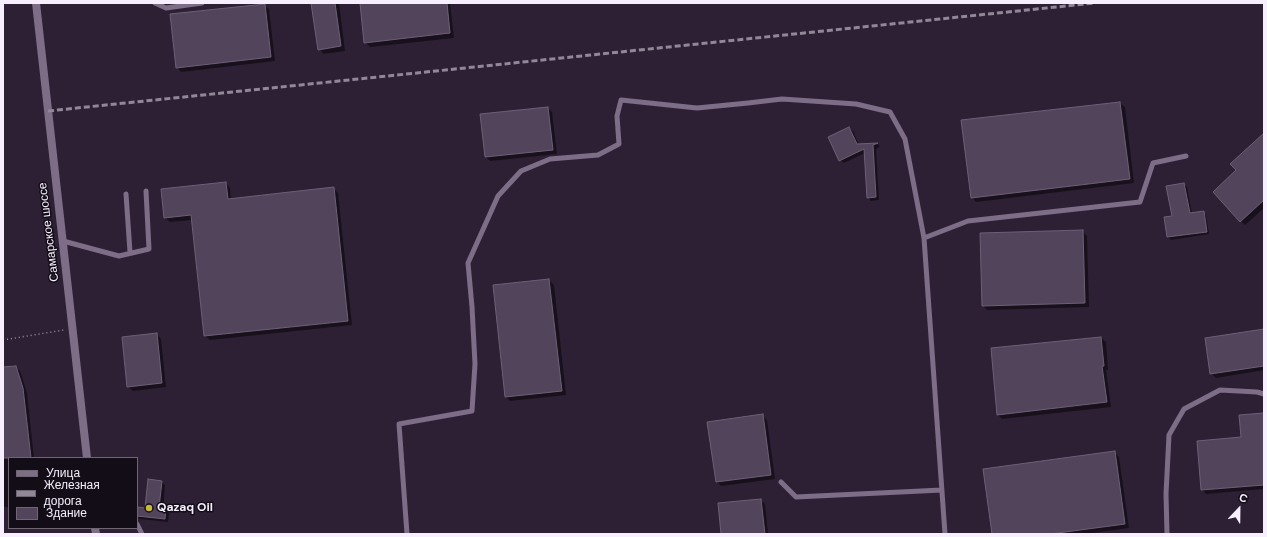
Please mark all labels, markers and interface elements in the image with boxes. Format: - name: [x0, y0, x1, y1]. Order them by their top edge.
- street label: Самарское шоссе: [36, 182, 62, 282]
- legend: [8, 457, 138, 529]
- text: Улица: [46, 465, 80, 481]
- text: Железная дорога: [44, 477, 100, 509]
- north arrow: [1219, 489, 1259, 529]
- text: С: [1237, 490, 1250, 506]
- place label: Qazaq Oil: [157, 501, 213, 515]
- marker: Qazaq Oil: [144, 503, 154, 513]
- text: Здание: [46, 505, 87, 521]

